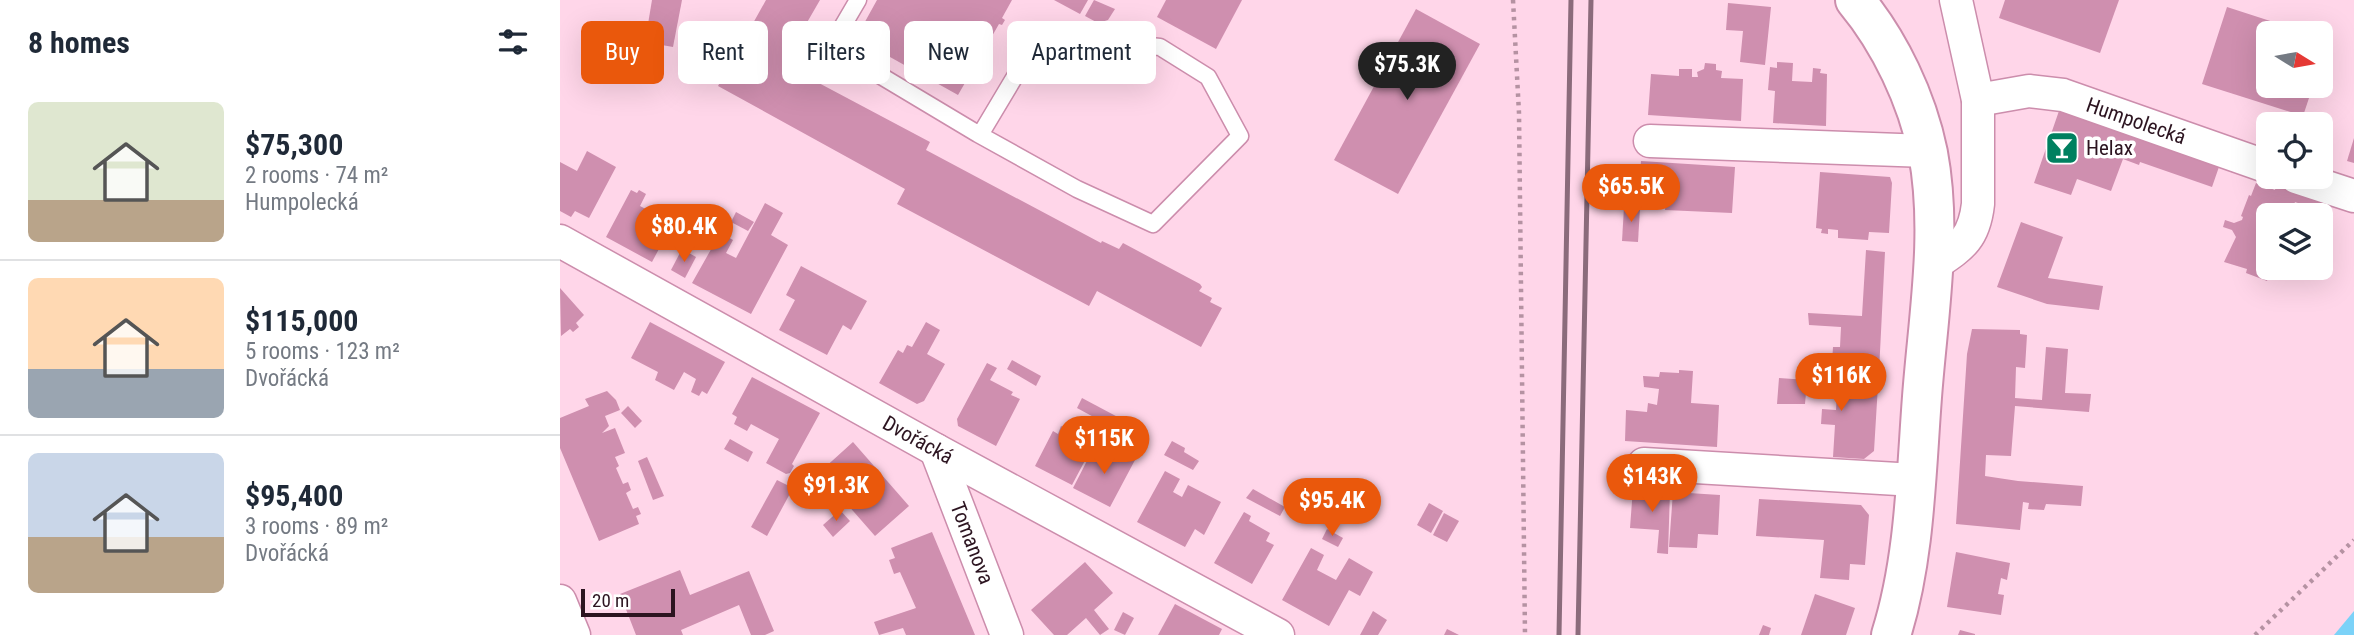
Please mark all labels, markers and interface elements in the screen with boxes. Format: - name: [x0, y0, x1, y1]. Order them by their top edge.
- chip: Buy: [581, 21, 664, 84]
- chip: Rent: [678, 21, 768, 84]
- chip: Filters: [782, 21, 890, 84]
- chip: New: [904, 21, 993, 84]
- chip: Apartment: [1007, 21, 1156, 84]
- north arrow: [2256, 21, 2333, 98]
- map controls: [2256, 21, 2333, 280]
- icon: filters: [494, 23, 532, 61]
- text: 8 homes: [28, 25, 130, 60]
- pin: $75.3K: [1350, 42, 1464, 102]
- text: $75.3K: [1374, 51, 1440, 78]
- street label: Humpolecká: [2083, 93, 2189, 149]
- button: locate: [2256, 112, 2333, 189]
- text: $75,300: [245, 127, 343, 162]
- bar icon: Helax: [2043, 129, 2081, 167]
- icon: home: [84, 130, 168, 214]
- place label: Helax: [2086, 136, 2133, 160]
- text: 2 rooms · 74 m²: [245, 162, 388, 189]
- pin: $65.5K: [1574, 164, 1688, 224]
- text: $65.5K: [1598, 173, 1664, 200]
- text: Humpolecká: [245, 189, 359, 216]
- button: layers: [2256, 203, 2333, 280]
- pin: $80.4K: [627, 204, 741, 264]
- text: $80.4K: [651, 213, 717, 240]
- text: $115,000: [245, 303, 358, 338]
- icon: home: [84, 306, 168, 390]
- text: 5 rooms · 123 m²: [245, 338, 400, 365]
- pin: $116K: [1792, 354, 1890, 413]
- text: $116K: [1811, 362, 1871, 389]
- text: Dvořácká: [245, 365, 329, 392]
- street label: Dvořácká: [879, 411, 957, 469]
- pin: $115K: [1055, 416, 1153, 476]
- text: $115K: [1074, 425, 1134, 452]
- pin: $143K: [1603, 454, 1701, 514]
- pin: $91.3K: [779, 463, 893, 523]
- text: $143K: [1622, 463, 1682, 490]
- text: $91.3K: [803, 472, 869, 499]
- text: $95,400: [245, 478, 343, 513]
- pin: $95.4K: [1275, 478, 1389, 538]
- icon: home: [84, 481, 168, 565]
- text: $95.4K: [1299, 487, 1365, 514]
- street label: Tomanova: [945, 499, 999, 587]
- text: 3 rooms · 89 m²: [245, 513, 388, 540]
- text: Dvořácká: [245, 540, 329, 567]
- scale bar: [581, 586, 676, 618]
- text: 20 m: [592, 589, 629, 612]

